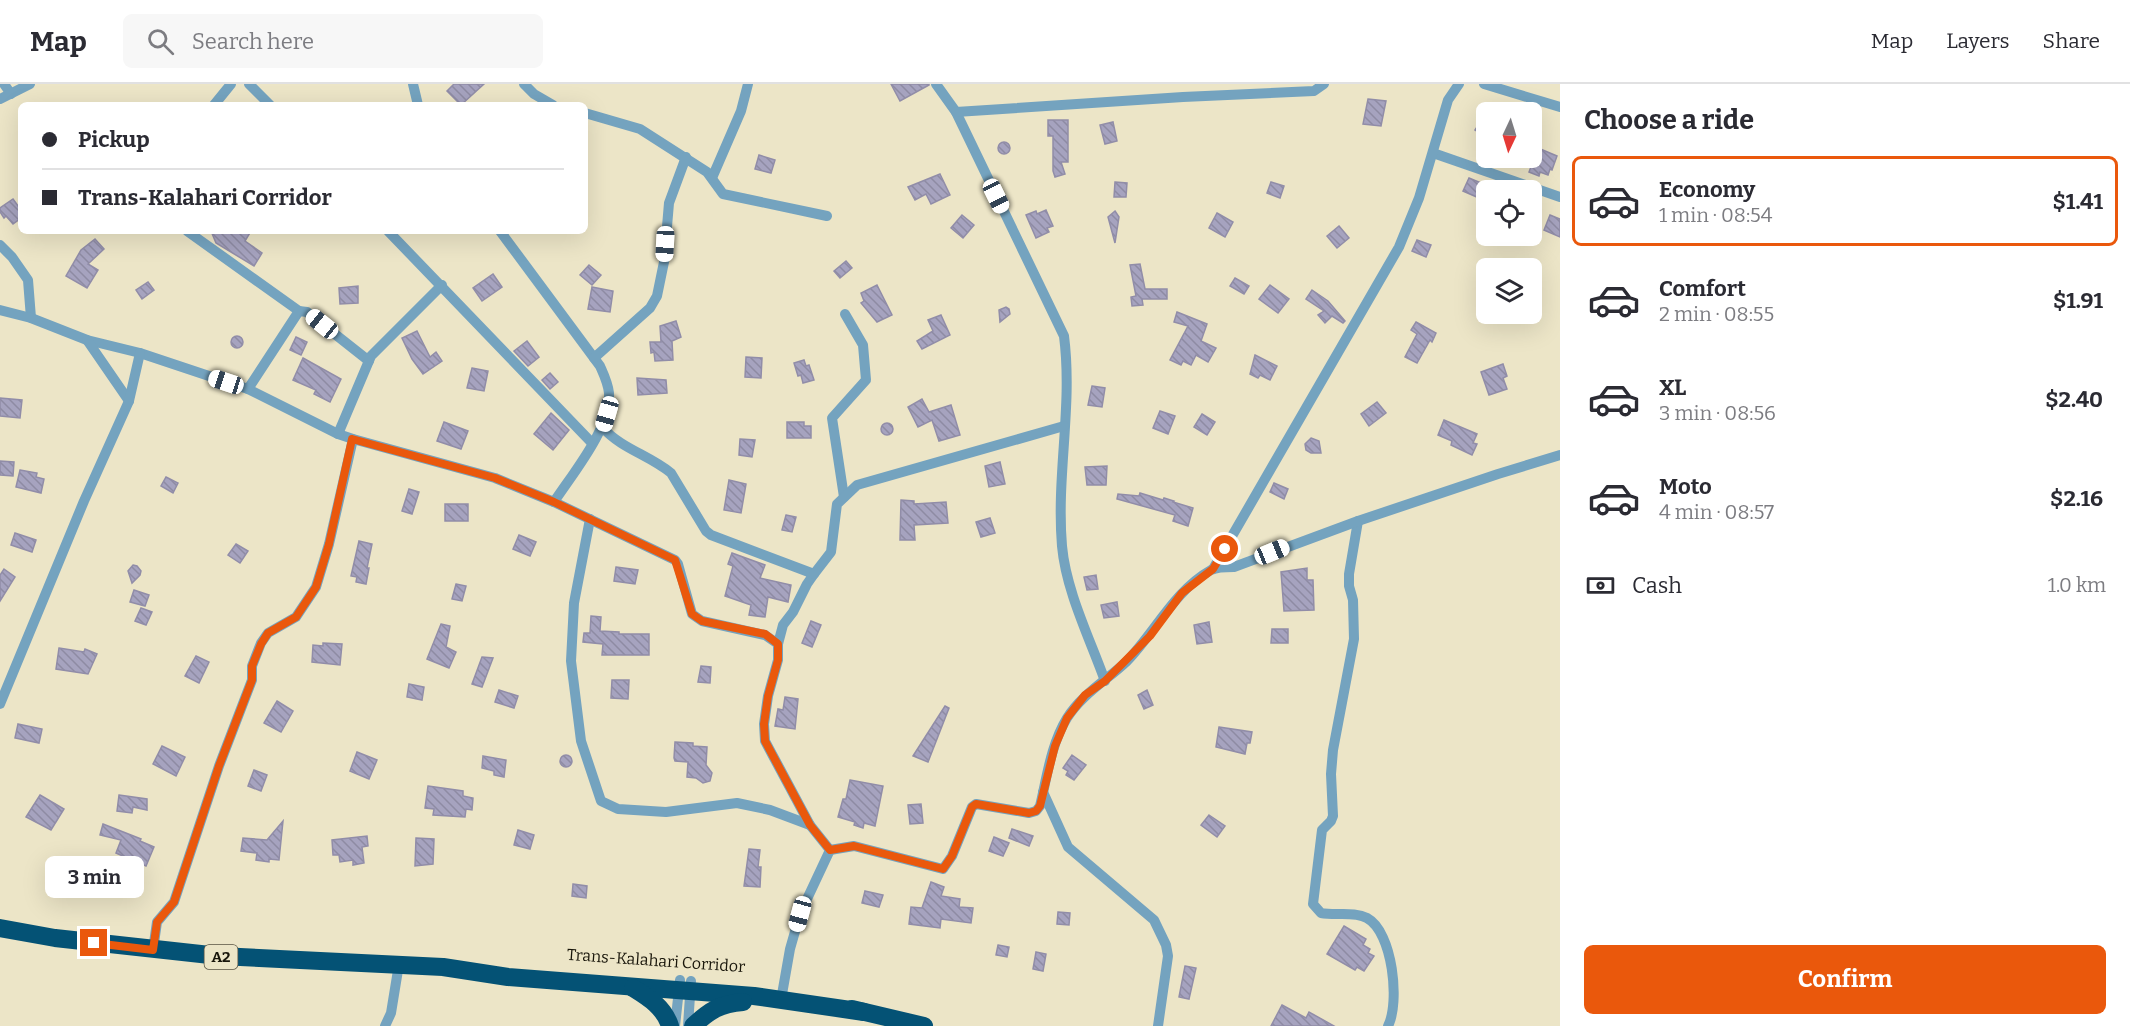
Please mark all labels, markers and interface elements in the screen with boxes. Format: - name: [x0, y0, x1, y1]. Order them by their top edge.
- search box: [123, 14, 543, 68]
- text: Map: [30, 25, 87, 58]
- icon: search: [144, 25, 177, 58]
- text: Search here: [192, 28, 314, 55]
- text: Map: [1871, 28, 1913, 54]
- text: Layers: [1946, 28, 2010, 54]
- text: Share: [2043, 28, 2100, 54]
- north arrow: [1476, 102, 1542, 168]
- map controls: [1476, 102, 1542, 324]
- text: Choose a ride: [1584, 104, 1754, 136]
- text: Pickup: [78, 126, 150, 153]
- icon: car: [1587, 174, 1641, 228]
- car: [980, 176, 1012, 216]
- text: Economy: [1659, 176, 1755, 203]
- button: locate: [1476, 180, 1542, 246]
- text: Trans-Kalahari Corridor: [78, 184, 332, 211]
- text: $1.41: [2053, 188, 2103, 215]
- text: 1 min · 08:54: [1659, 203, 1772, 227]
- car: [655, 226, 675, 262]
- button: layers: [1476, 258, 1542, 324]
- icon: car: [1587, 273, 1641, 327]
- text: Comfort: [1659, 275, 1746, 302]
- text: $1.91: [2053, 287, 2103, 314]
- text: 2 min · 08:55: [1659, 302, 1774, 326]
- car: [302, 306, 342, 342]
- car: [206, 368, 246, 396]
- icon: car: [1587, 372, 1641, 426]
- text: XL: [1659, 374, 1686, 401]
- text: $2.40: [2045, 386, 2103, 413]
- car: [593, 394, 621, 434]
- text: 3 min · 08:56: [1659, 401, 1776, 425]
- icon: car: [1587, 471, 1641, 525]
- text: Moto: [1659, 473, 1712, 500]
- text: $2.16: [2050, 485, 2103, 512]
- text: 4 min · 08:57: [1659, 500, 1774, 524]
- route start: [1211, 535, 1238, 562]
- car: [1252, 537, 1292, 567]
- icon: cash: [1584, 569, 1617, 602]
- text: Cash: [1632, 572, 1682, 599]
- text: 1.0 km: [2048, 573, 2106, 597]
- callout: 3 min: [44, 856, 144, 898]
- text: 3 min: [68, 865, 121, 889]
- car: [787, 894, 813, 934]
- route end: [80, 929, 107, 956]
- road number: A2: [204, 945, 238, 969]
- street label: Trans-Kalahari Corridor: [566, 945, 746, 976]
- button: Confirm: [1584, 945, 2106, 1014]

